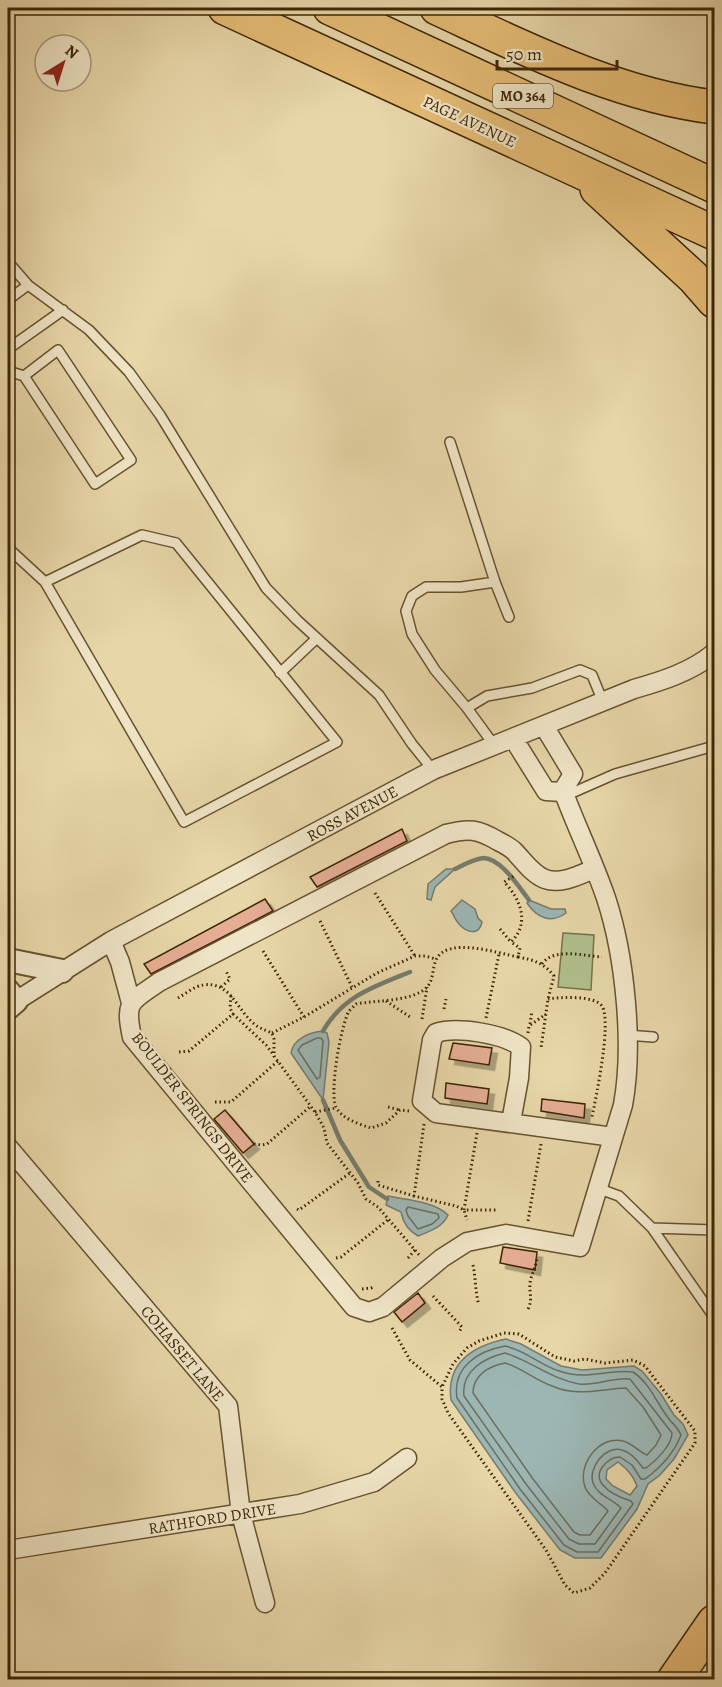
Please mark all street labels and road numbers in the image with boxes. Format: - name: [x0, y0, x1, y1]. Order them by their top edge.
- road number: MO 364: [493, 84, 553, 108]
- street label: PAGE AVENUE: [419, 91, 520, 153]
- street label: ROSS AVENUE: [303, 781, 402, 847]
- street label: BOULDER SPRINGS DRIVE: [126, 1028, 258, 1188]
- street label: COHASSET LANE: [135, 1301, 229, 1406]
- street label: RATHFORD DRIVE: [147, 1498, 278, 1540]

